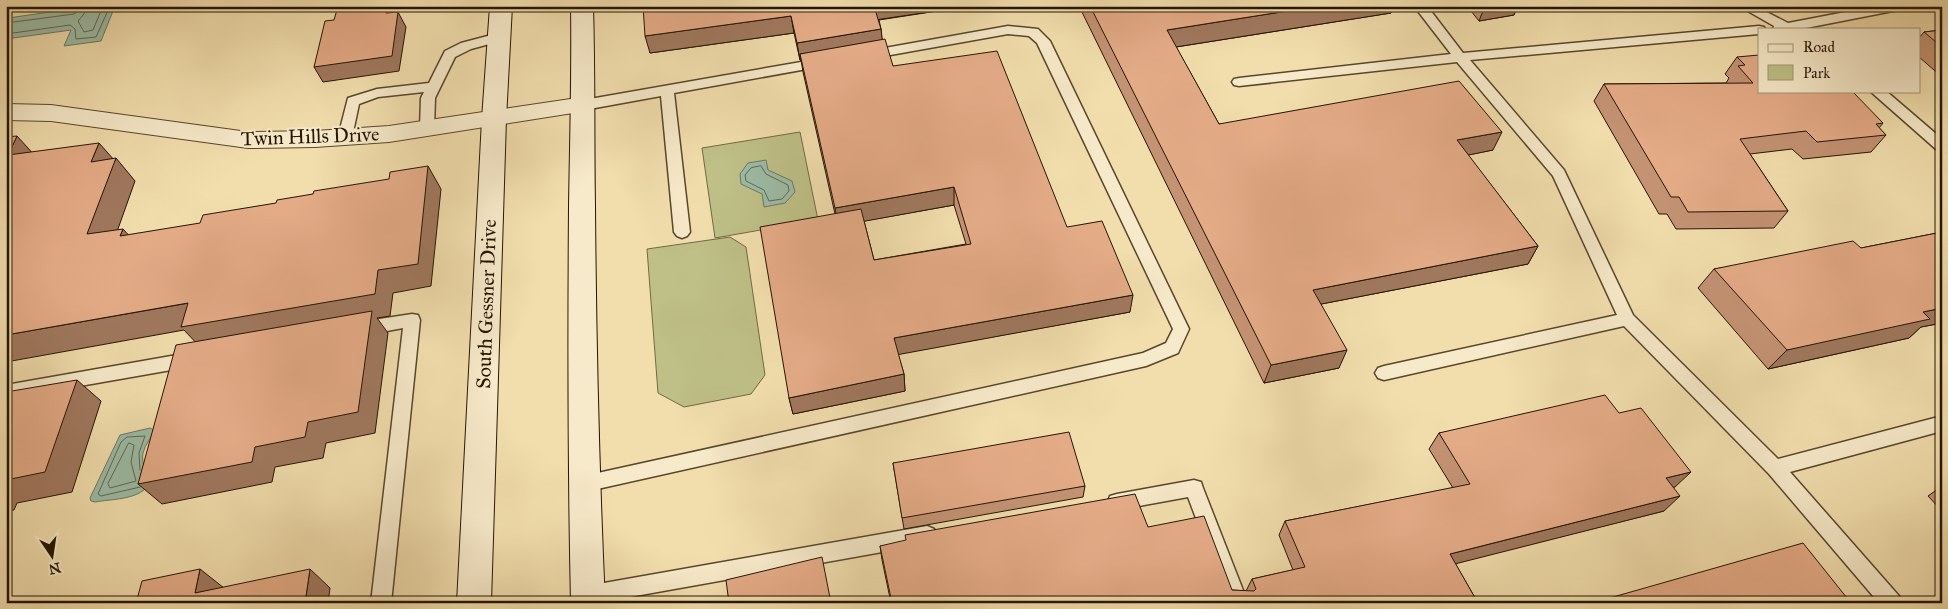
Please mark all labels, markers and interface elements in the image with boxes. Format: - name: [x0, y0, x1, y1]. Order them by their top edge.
- legend: [1758, 28, 1920, 92]
- text: Road: [1803, 38, 1835, 56]
- text: Park: [1803, 64, 1830, 82]
- street label: Twin Hills Drive: [240, 122, 380, 150]
- street label: South Gessner Drive: [471, 219, 501, 389]
- north arrow: [28, 532, 78, 582]
- text: N: [47, 559, 63, 578]

